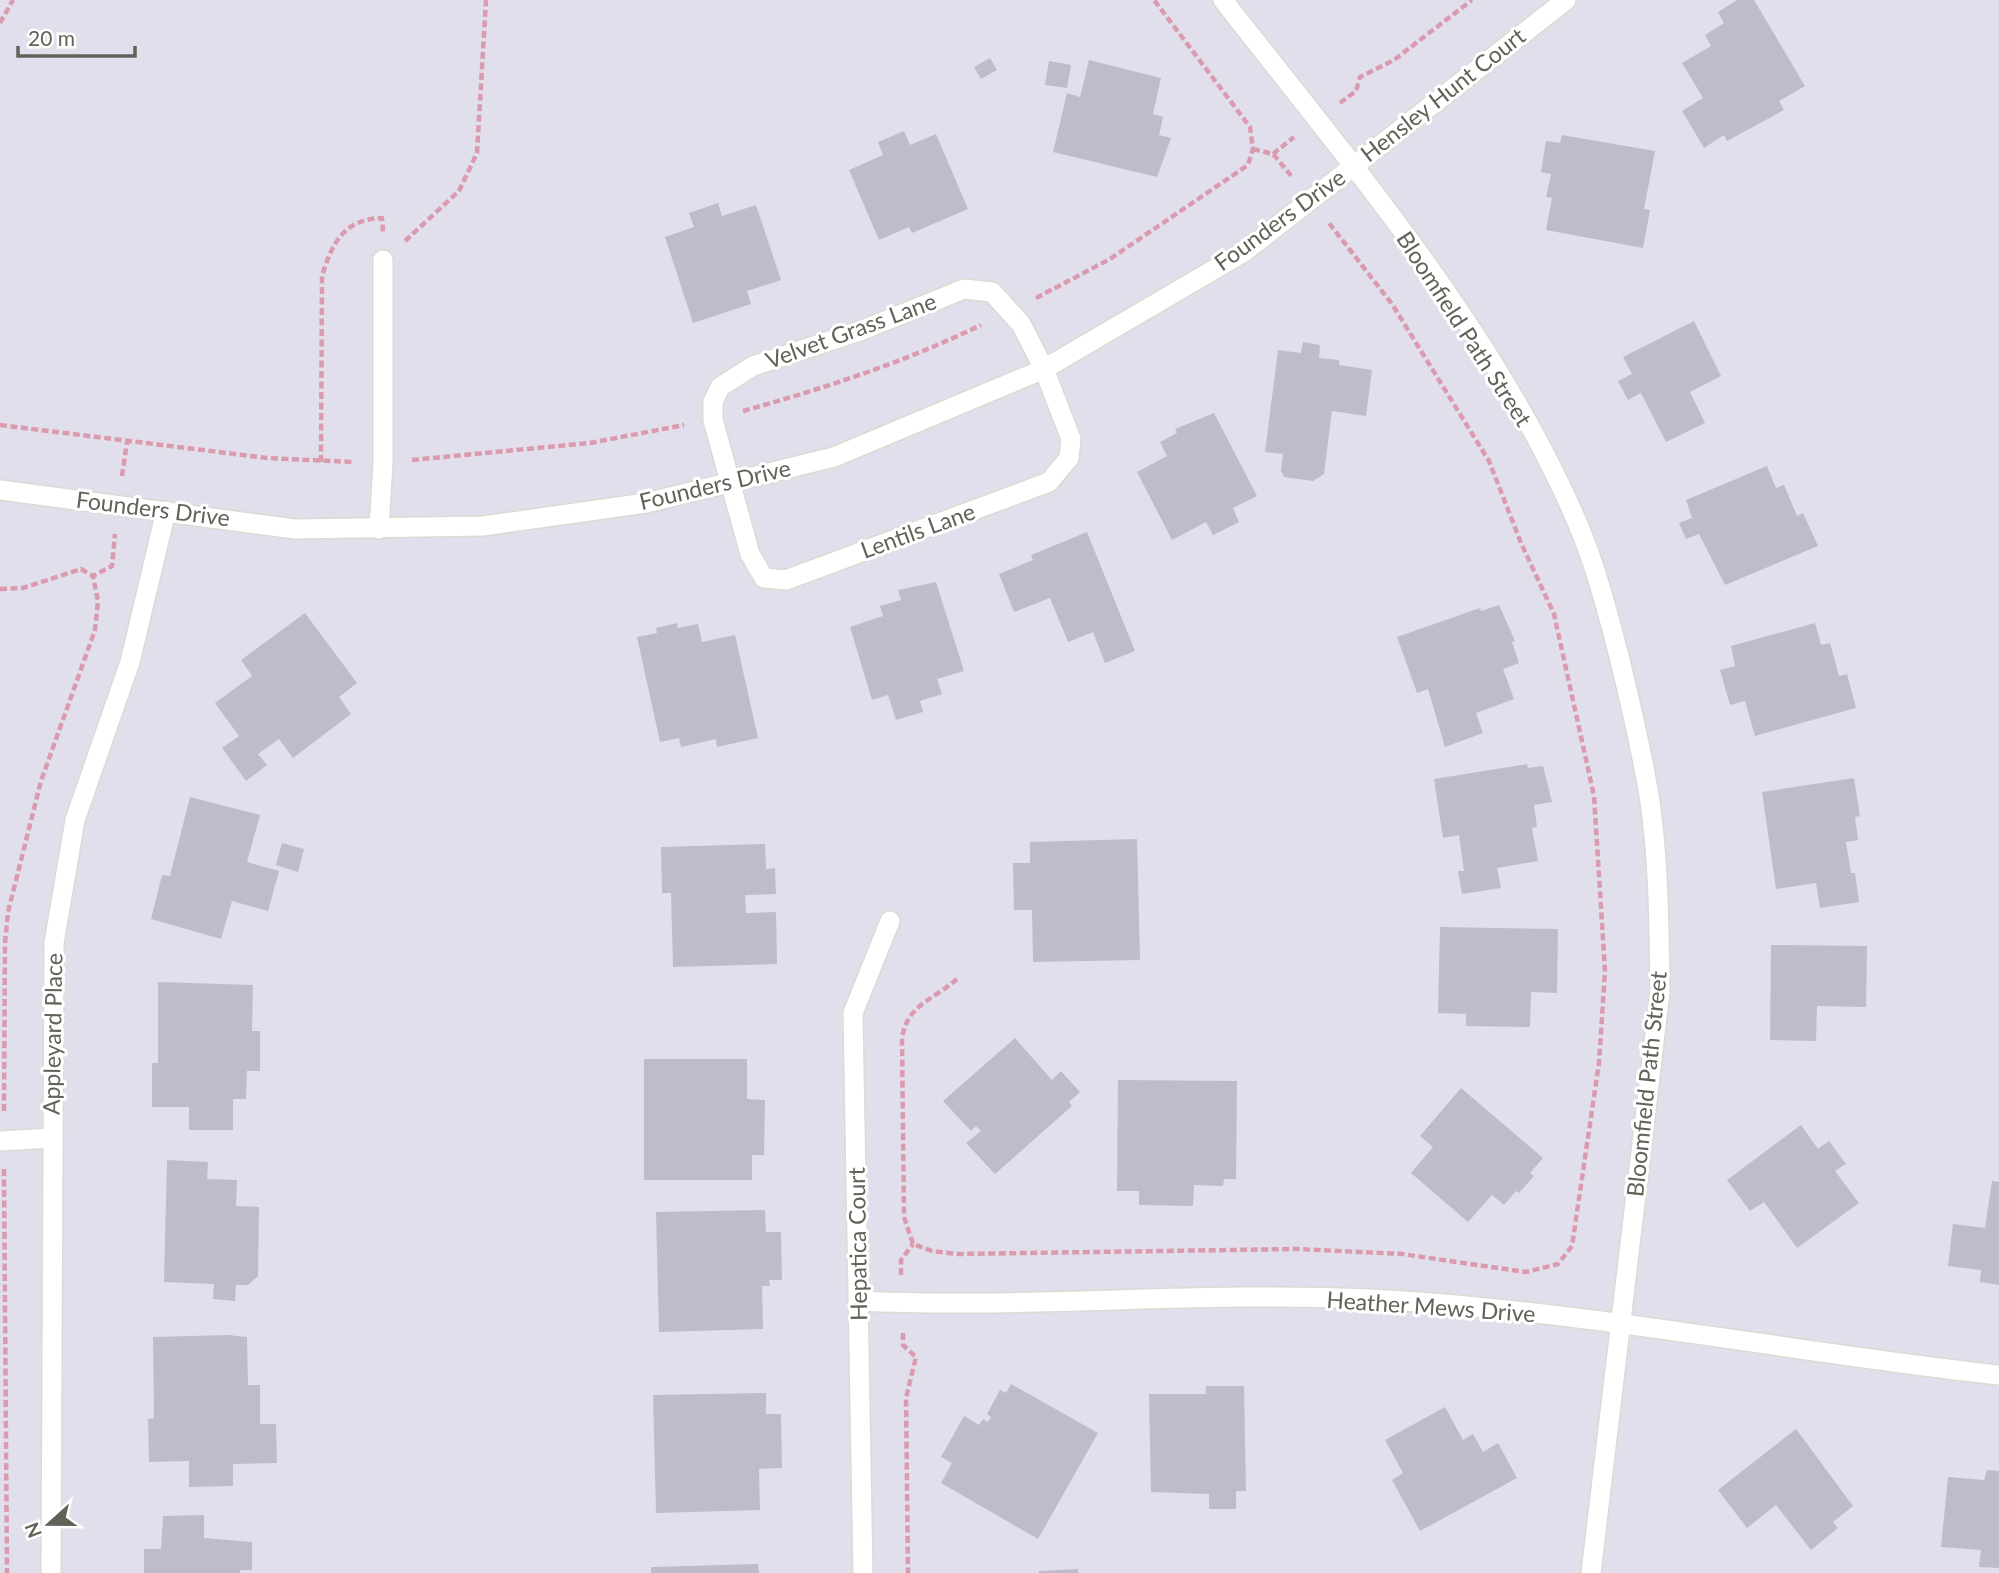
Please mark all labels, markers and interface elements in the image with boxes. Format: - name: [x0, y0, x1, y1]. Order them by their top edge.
- scale bar: [18, 14, 135, 58]
- street label: Hensley Hunt Court: [1354, 21, 1531, 167]
- text: 20 m: [28, 25, 75, 50]
- street label: Founders Drive: [1209, 162, 1350, 276]
- street label: Bloomfield Path Street: [1391, 226, 1539, 432]
- street label: Velvet Grass Lane: [762, 286, 940, 374]
- street label: Founders Drive: [636, 453, 793, 515]
- street label: Founders Drive: [75, 485, 232, 531]
- street label: Lentils Lane: [857, 496, 979, 564]
- street label: Appleyard Place: [37, 953, 67, 1115]
- street label: Bloomfield Path Street: [1620, 969, 1672, 1198]
- street label: Hepatica Court: [842, 1166, 872, 1321]
- street label: Heather Mews Drive: [1326, 1285, 1536, 1327]
- north arrow: [14, 1489, 84, 1559]
- text: N: [19, 1519, 46, 1541]

